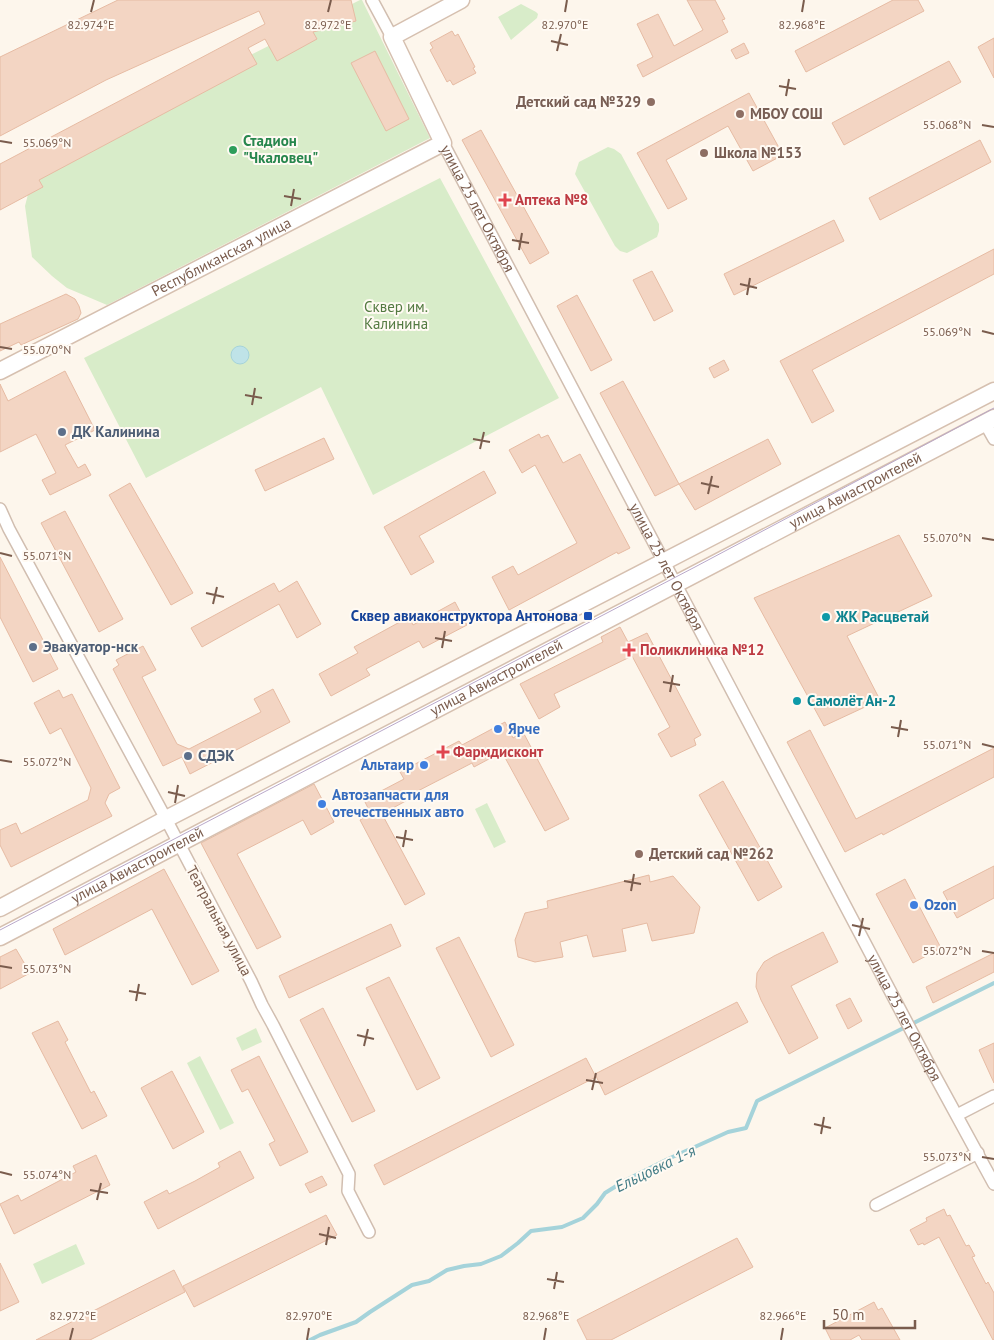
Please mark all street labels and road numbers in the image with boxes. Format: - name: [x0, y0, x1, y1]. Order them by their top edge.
- street label: улица 25 лет Октября: [437, 141, 519, 275]
- street label: Республиканская улица: [148, 213, 294, 300]
- street label: улица Авиастроителей: [786, 447, 925, 532]
- street label: улица 25 лет Октября: [626, 500, 708, 633]
- street label: улица Авиастроителей: [427, 635, 566, 720]
- street label: улица Авиастроителей: [68, 822, 207, 907]
- street label: Театральная улица: [182, 862, 257, 979]
- street label: улица 25 лет Октября: [863, 951, 946, 1085]

